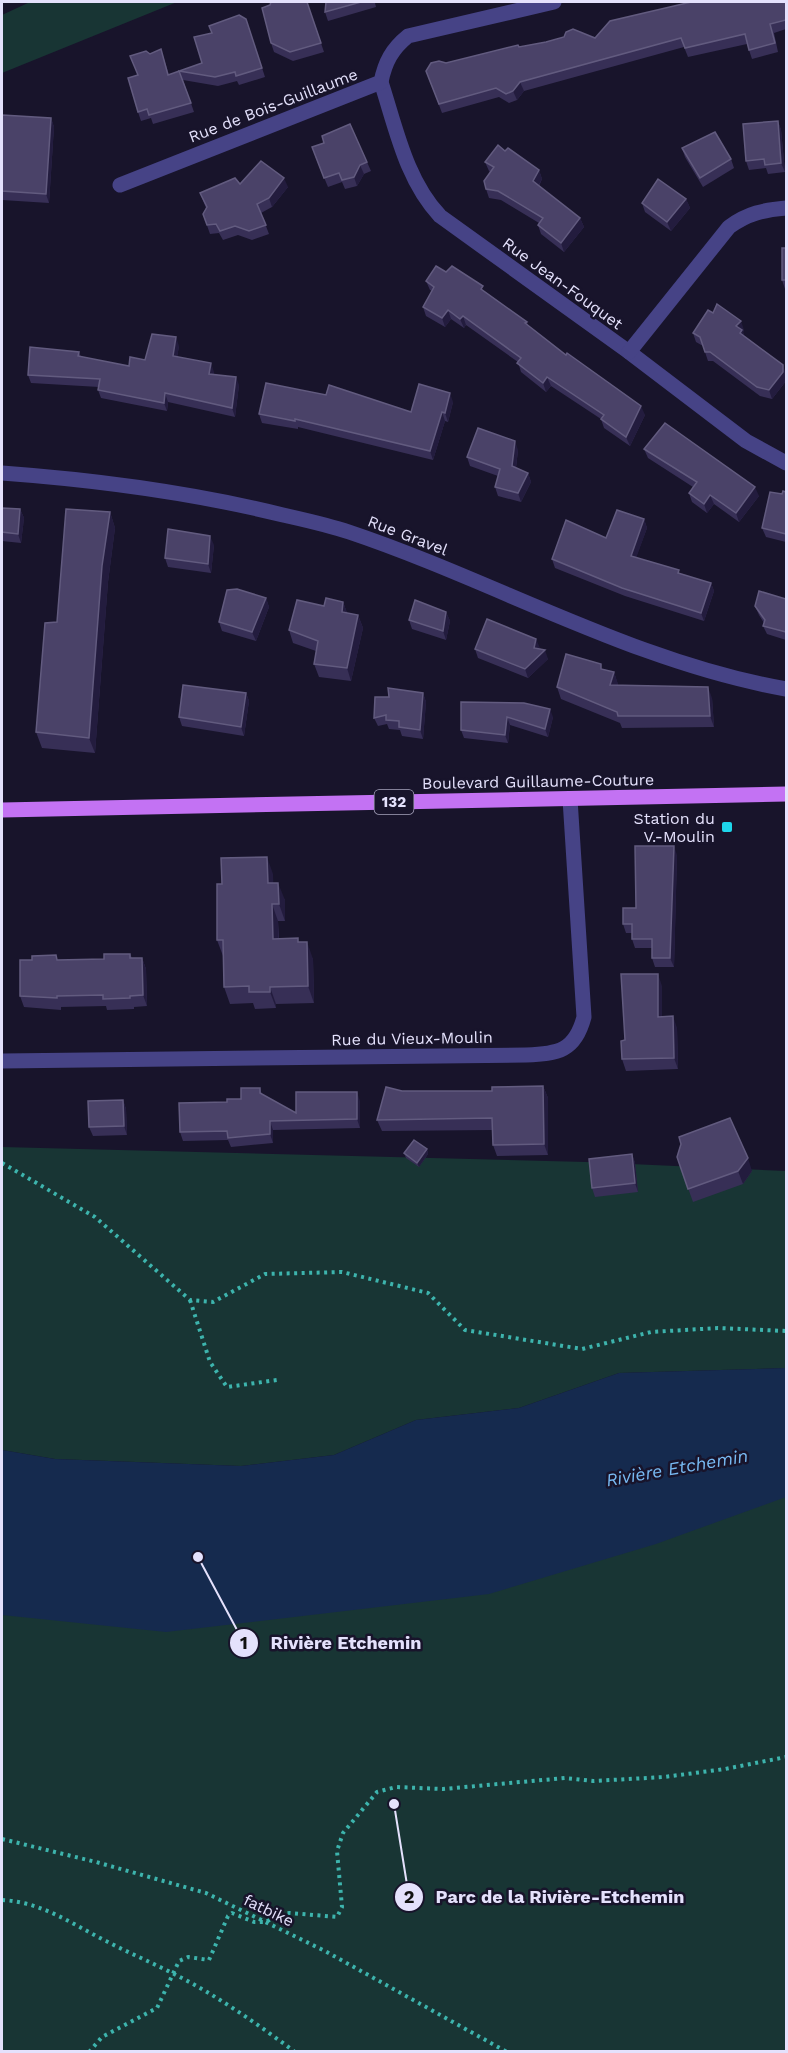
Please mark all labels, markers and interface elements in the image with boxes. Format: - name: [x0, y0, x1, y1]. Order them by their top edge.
- street label: Rue de Bois-Guillaume: [186, 64, 360, 147]
- street label: Rue Jean-Fouquet: [499, 233, 627, 334]
- street label: Rue Gravel: [365, 512, 451, 559]
- street label: Boulevard Guillaume-Couture: [422, 770, 654, 793]
- road number: 132: [374, 790, 414, 814]
- place label: Station du V.-Moulin: [633, 809, 715, 846]
- marker: Station du V.-Moulin: [720, 820, 734, 834]
- street label: Rue du Vieux-Moulin: [331, 1028, 493, 1049]
- water label: Rivière Etchemin: [604, 1445, 750, 1490]
- callout: Rivière Etchemin: [229, 1625, 434, 1661]
- text: 1: [240, 1632, 248, 1653]
- text: Rivière Etchemin: [271, 1632, 421, 1653]
- callout: Parc de la Rivière-Etchemin: [394, 1879, 697, 1915]
- text: 2: [404, 1886, 414, 1907]
- text: Parc de la Rivière-Etchemin: [436, 1886, 684, 1907]
- street label: fatbike: [241, 1890, 297, 1931]

